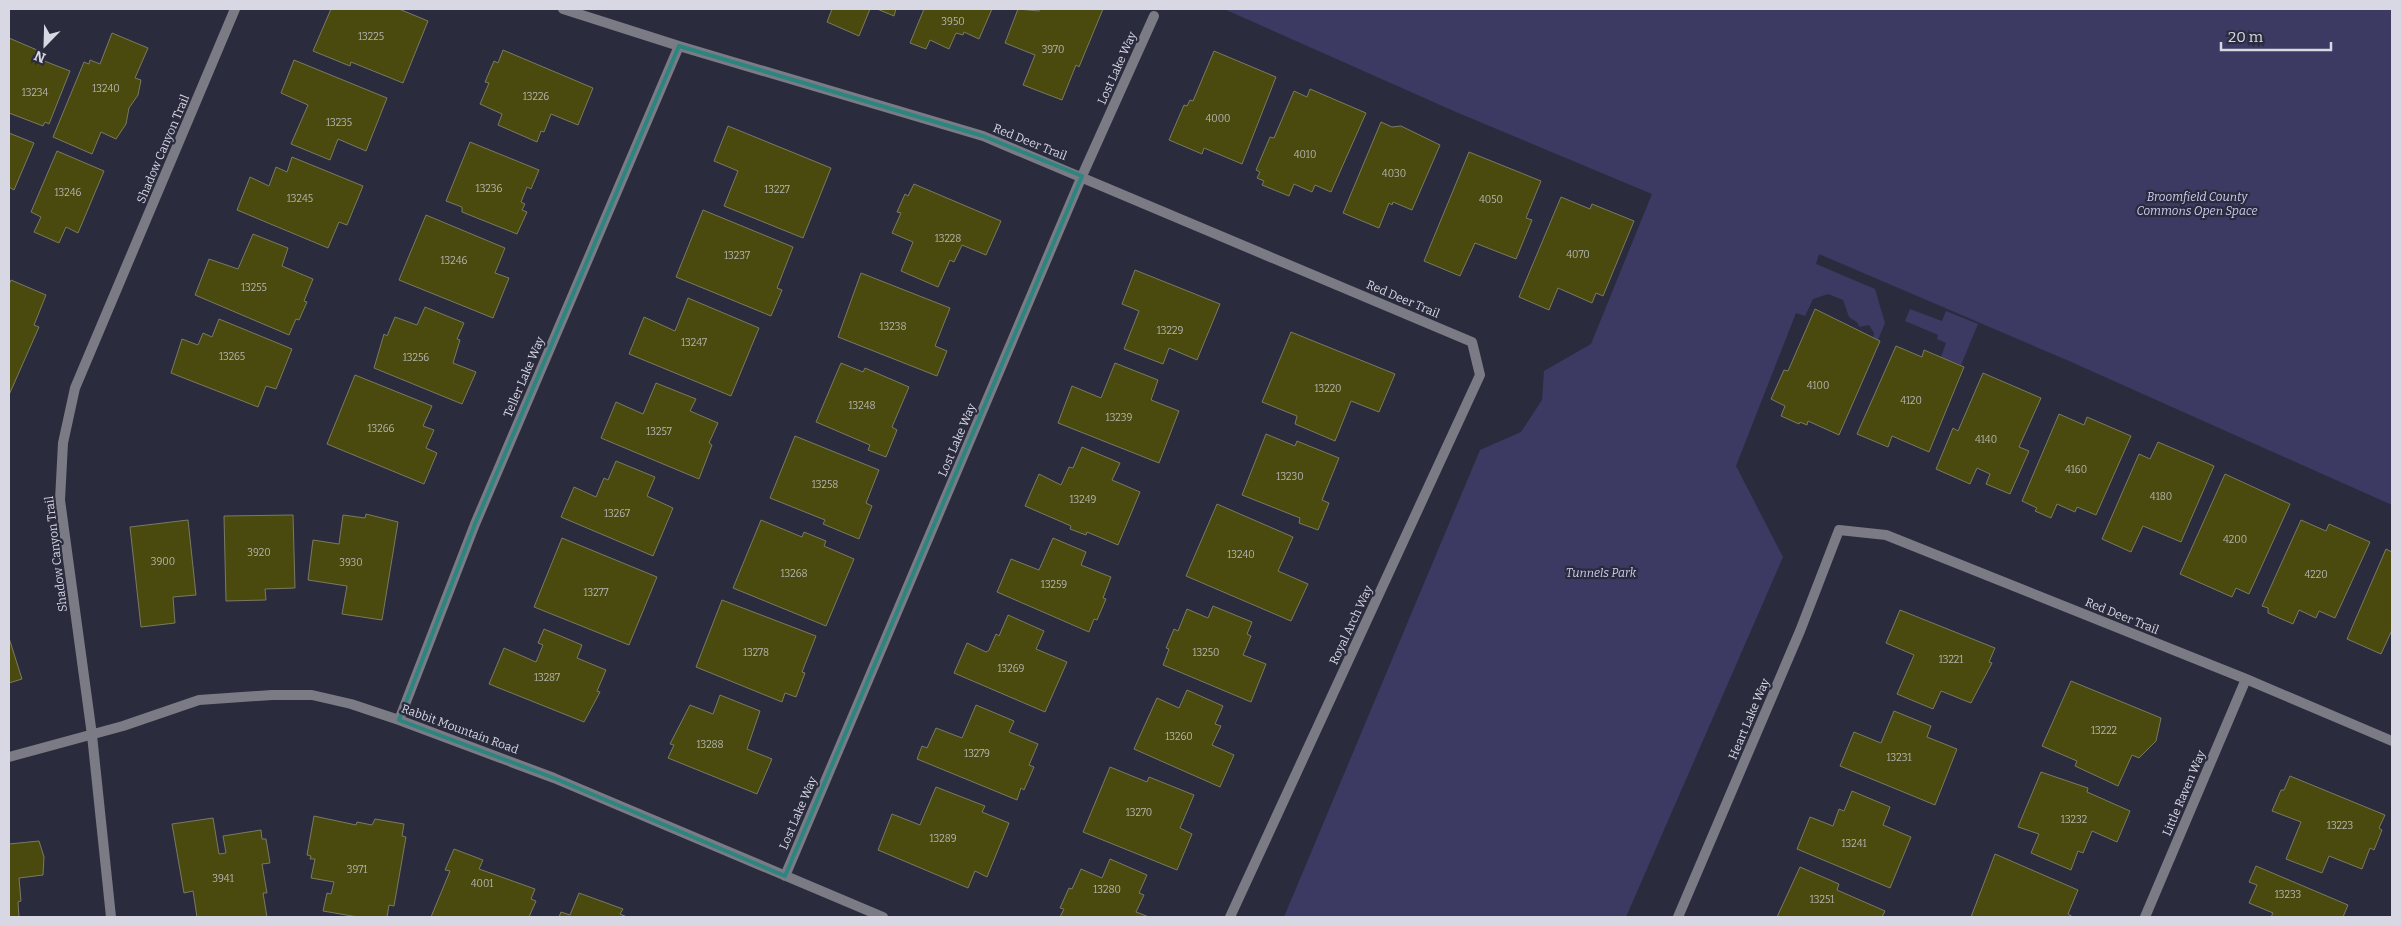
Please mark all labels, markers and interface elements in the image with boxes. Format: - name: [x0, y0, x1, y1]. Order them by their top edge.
- house number: 3950: [941, 16, 965, 28]
- north arrow: [20, 20, 70, 70]
- scale bar: [2221, 20, 2331, 52]
- text: 20 m: [2228, 28, 2264, 46]
- street label: Lost Lake Way: [1095, 29, 1140, 107]
- house number: 13225: [358, 31, 384, 43]
- house number: 3970: [1042, 44, 1064, 56]
- text: N: [32, 46, 48, 66]
- house number: 13240: [92, 83, 120, 95]
- house number: 13234: [22, 87, 49, 99]
- house number: 13226: [523, 91, 549, 103]
- street label: Shadow Canyon Trail: [134, 92, 192, 205]
- house number: 4000: [1205, 113, 1231, 125]
- house number: 13235: [326, 117, 352, 129]
- street label: Red Deer Trail: [991, 121, 1069, 163]
- house number: 4010: [1294, 149, 1316, 161]
- house number: 4030: [1382, 168, 1406, 180]
- house number: 13236: [476, 183, 503, 195]
- house number: 13227: [764, 184, 790, 196]
- house number: 13246: [55, 187, 82, 199]
- park label: Broomfield County Commons Open Space: [2136, 190, 2258, 218]
- house number: 13245: [287, 193, 313, 205]
- house number: 4050: [1479, 194, 1503, 206]
- house number: 13228: [935, 233, 961, 245]
- house number: 4070: [1566, 249, 1590, 261]
- house number: 13237: [724, 250, 750, 262]
- house number: 13246: [441, 255, 468, 267]
- street label: Red Deer Trail: [1364, 277, 1442, 321]
- house number: 13255: [241, 282, 267, 294]
- house number: 13238: [880, 321, 906, 333]
- house number: 13229: [1157, 325, 1183, 337]
- street label: Teller Lake Way: [501, 334, 548, 419]
- house number: 13247: [681, 337, 707, 349]
- house number: 13265: [219, 351, 245, 363]
- house number: 13256: [403, 352, 429, 364]
- house number: 4100: [1807, 380, 1829, 392]
- house number: 13220: [1314, 383, 1342, 395]
- house number: 4120: [1900, 395, 1922, 407]
- house number: 13248: [848, 400, 876, 412]
- street label: Lost Lake Way: [935, 401, 979, 479]
- house number: 13239: [1106, 412, 1133, 424]
- house number: 13266: [368, 423, 395, 435]
- house number: 13257: [646, 426, 672, 438]
- house number: 4140: [1975, 434, 1997, 446]
- house number: 4160: [2065, 464, 2087, 476]
- house number: 13230: [1276, 471, 1304, 483]
- house number: 13258: [812, 479, 838, 491]
- house number: 4180: [2150, 491, 2172, 503]
- house number: 13249: [1070, 494, 1097, 506]
- street label: Shadow Canyon Trail: [42, 495, 70, 613]
- house number: 13267: [604, 508, 630, 520]
- house number: 4200: [2223, 534, 2247, 546]
- house number: 3920: [247, 547, 271, 559]
- house number: 13240: [1227, 549, 1255, 561]
- house number: 3900: [151, 556, 175, 568]
- house number: 3930: [339, 557, 363, 569]
- park label: Tunnels Park: [1566, 566, 1637, 580]
- house number: 13268: [780, 568, 808, 580]
- house number: 4220: [2304, 569, 2328, 581]
- house number: 13259: [1041, 579, 1067, 591]
- street label: Royal Arch Way: [1327, 583, 1376, 667]
- house number: 13277: [583, 587, 609, 599]
- street label: Red Deer Trail: [2083, 595, 2161, 637]
- house number: 13278: [743, 647, 769, 659]
- house number: 13250: [1193, 647, 1219, 659]
- house number: 13221: [1939, 654, 1963, 666]
- house number: 13269: [998, 663, 1025, 675]
- house number: 13287: [534, 672, 560, 684]
- street label: Heart Lake Way: [1726, 676, 1773, 762]
- street label: Rabbit Mountain Road: [400, 701, 520, 757]
- house number: 13222: [2091, 725, 2117, 737]
- house number: 13260: [1165, 731, 1193, 743]
- house number: 13288: [696, 739, 724, 751]
- house number: 13279: [964, 748, 990, 760]
- street label: Little Raven Way: [2160, 748, 2209, 838]
- house number: 13231: [1887, 752, 1911, 764]
- street label: Lost Lake Way: [776, 774, 820, 852]
- house number: 13270: [1126, 807, 1152, 819]
- house number: 13232: [2061, 814, 2087, 826]
- house number: 13223: [2327, 820, 2353, 832]
- house number: 13289: [929, 833, 957, 845]
- house number: 13241: [1841, 838, 1867, 850]
- house number: 3971: [347, 864, 367, 876]
- house number: 3941: [212, 873, 234, 885]
- house number: 4001: [471, 878, 493, 890]
- house number: 13280: [1093, 884, 1121, 896]
- house number: 13233: [2275, 889, 2302, 901]
- house number: 13251: [1810, 894, 1834, 906]

